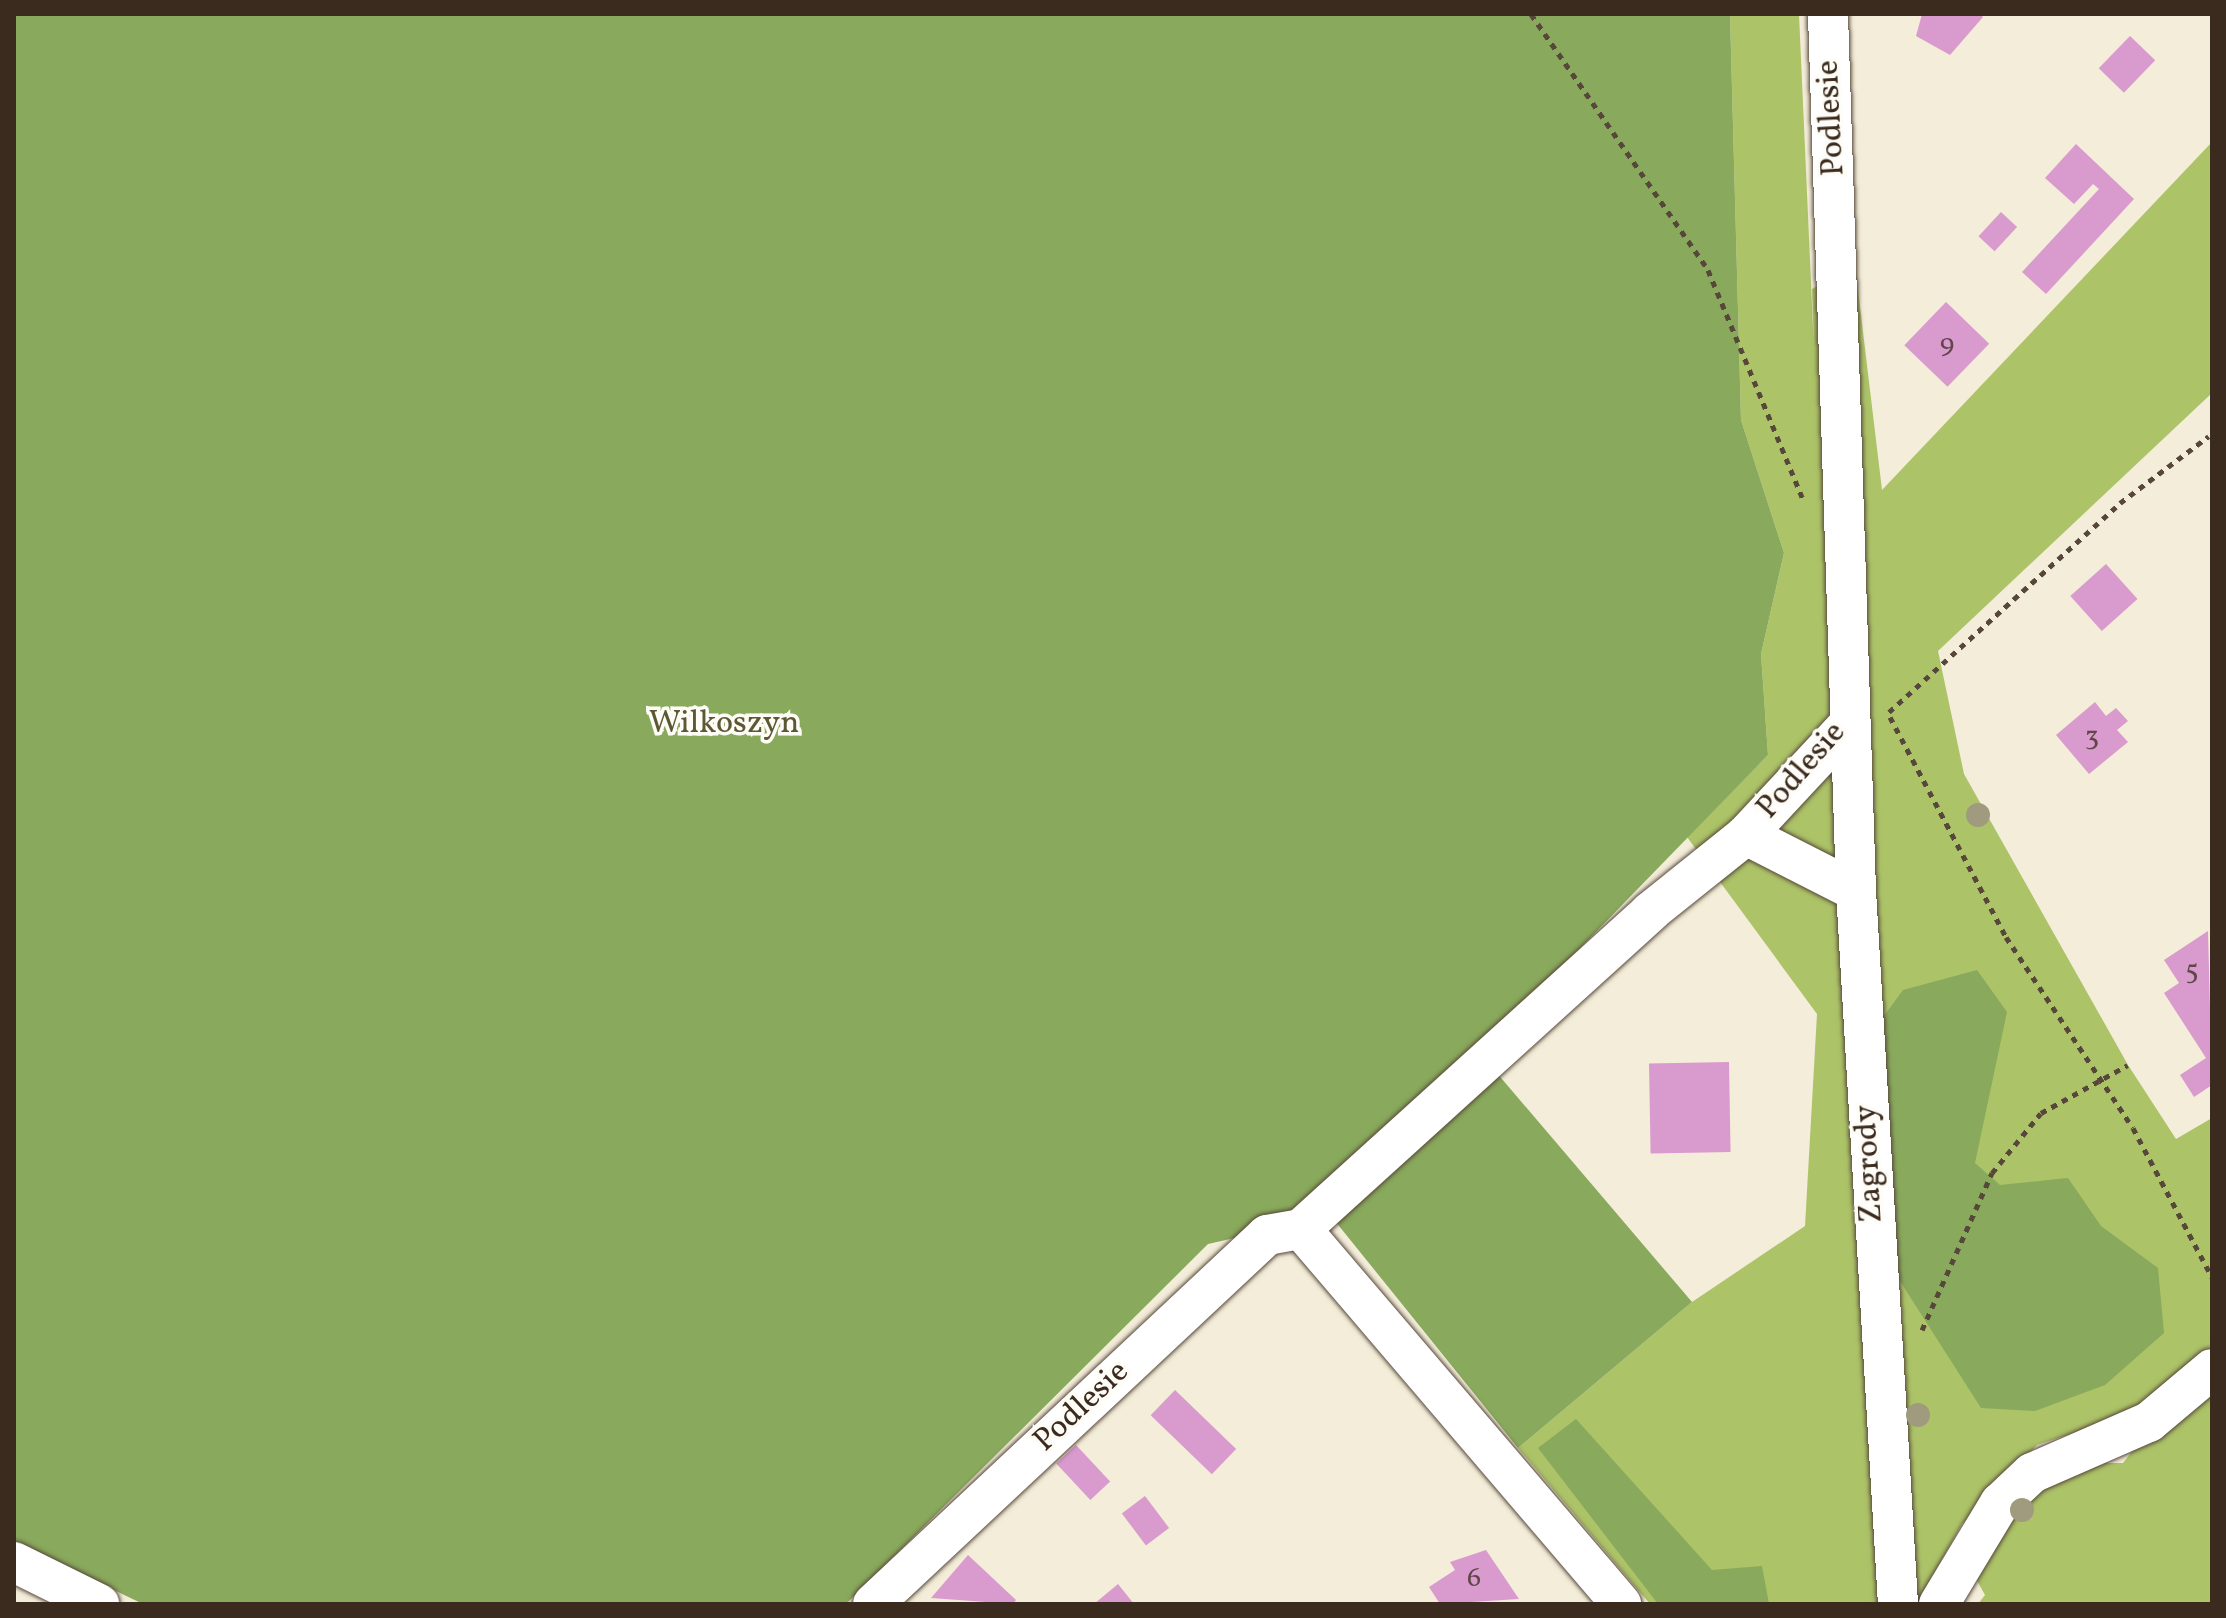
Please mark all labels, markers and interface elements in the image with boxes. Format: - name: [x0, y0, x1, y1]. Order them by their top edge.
- street label: Podlesie: [1810, 59, 1854, 177]
- house number: 9: [1940, 328, 1954, 362]
- park label: Wilkoszyn: [649, 705, 799, 743]
- street label: Podlesie: [1749, 715, 1855, 827]
- house number: 3: [2085, 721, 2099, 755]
- house number: 5: [2185, 955, 2199, 989]
- street label: Zagrody: [1848, 1104, 1892, 1224]
- street label: Podlesie: [1026, 1353, 1138, 1461]
- house number: 6: [1467, 1562, 1481, 1596]

